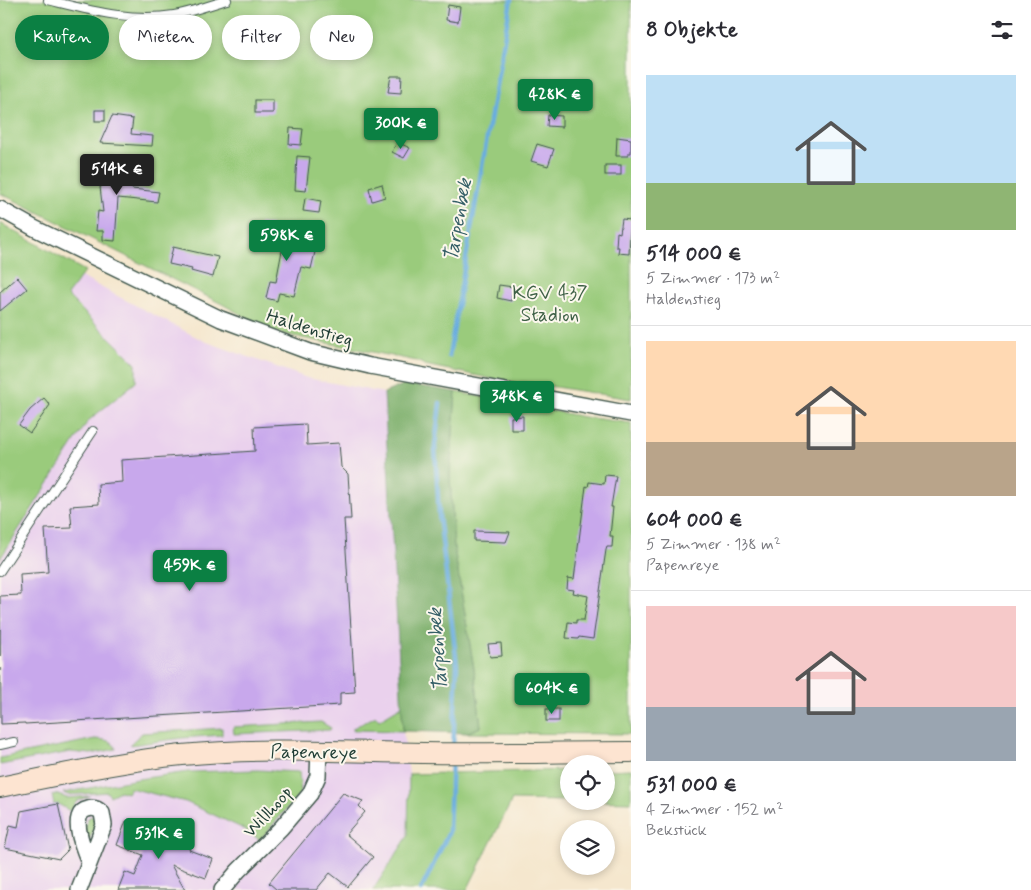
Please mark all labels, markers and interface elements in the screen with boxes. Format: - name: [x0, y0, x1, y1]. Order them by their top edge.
- chip: Kaufen: [15, 15, 109, 60]
- chip: Mieten: [119, 15, 212, 60]
- chip: Filter: [222, 15, 300, 60]
- chip: Neu: [310, 15, 373, 60]
- text: 8 Objekte: [646, 16, 738, 44]
- icon: filters: [988, 16, 1016, 44]
- pin: 428K €: [514, 78, 596, 121]
- text: 428K €: [529, 84, 581, 105]
- pin: 300K €: [360, 108, 442, 150]
- icon: home: [786, 108, 876, 198]
- text: 300K €: [375, 113, 427, 134]
- pin: 514K €: [76, 154, 158, 196]
- text: 514K €: [91, 159, 143, 180]
- water label: Tarpenbek: [438, 175, 479, 264]
- pin: 598K €: [246, 220, 328, 262]
- text: 598K €: [260, 225, 314, 246]
- text: 514 000 €: [646, 240, 742, 268]
- text: 5 Zimmer · 173 m²: [646, 268, 780, 289]
- park label: KGV 437 Stadion: [512, 281, 588, 328]
- text: Haldenstieg: [646, 289, 721, 310]
- street label: Haldenstieg: [263, 303, 356, 354]
- icon: home: [786, 373, 876, 463]
- pin: 348K €: [476, 380, 558, 423]
- text: 348K €: [491, 386, 543, 407]
- text: 604 000 €: [646, 506, 743, 534]
- text: 5 Zimmer · 138 m²: [646, 534, 781, 555]
- pin: 459K €: [149, 550, 231, 592]
- text: 459K €: [164, 555, 216, 576]
- text: Papenreye: [646, 555, 719, 576]
- water label: Tarpenbek: [422, 605, 455, 693]
- icon: home: [786, 638, 876, 728]
- pin: 604K €: [511, 672, 593, 715]
- text: 604K €: [526, 678, 578, 699]
- street label: Papenreye: [270, 739, 358, 766]
- map controls: [560, 755, 615, 875]
- button: locate: [560, 755, 615, 810]
- text: 531 000 €: [646, 771, 737, 799]
- street label: Willhoop: [238, 781, 299, 843]
- text: 4 Zimmer · 152 m²: [646, 799, 783, 820]
- pin: 531K €: [118, 818, 200, 860]
- button: layers: [560, 820, 615, 875]
- text: Bekstück: [646, 820, 707, 841]
- text: 531K €: [135, 823, 183, 844]

